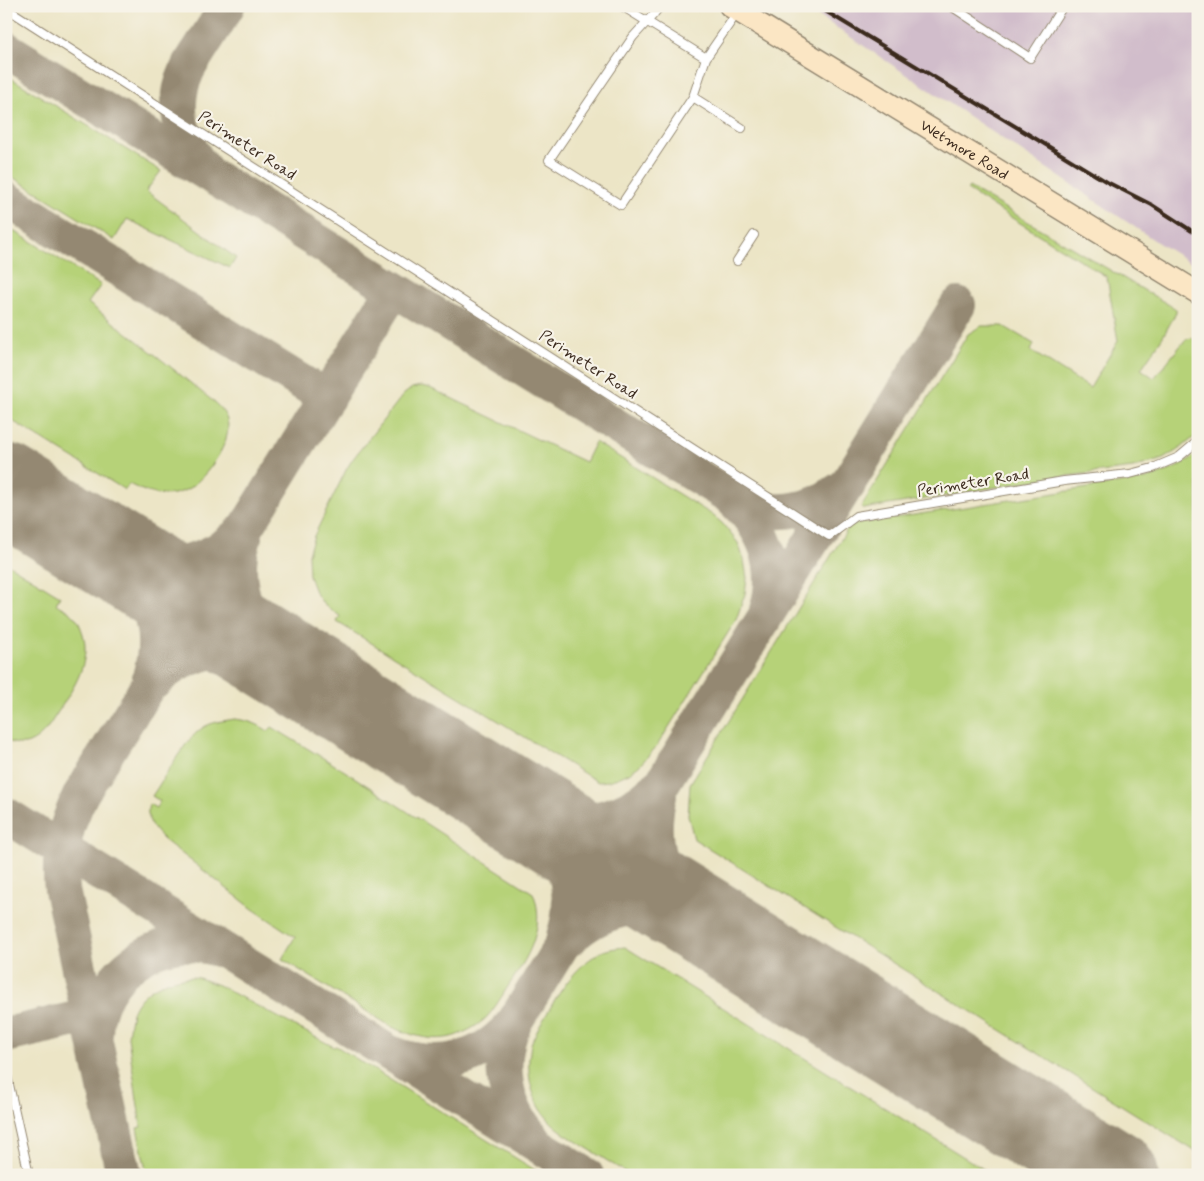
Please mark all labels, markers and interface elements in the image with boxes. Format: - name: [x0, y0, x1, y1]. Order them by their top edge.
- street label: Perimeter Road: [194, 106, 300, 186]
- street label: Wetmore Road: [916, 115, 1013, 185]
- street label: Perimeter Road: [535, 325, 641, 405]
- street label: Perimeter Road: [916, 464, 1030, 502]

